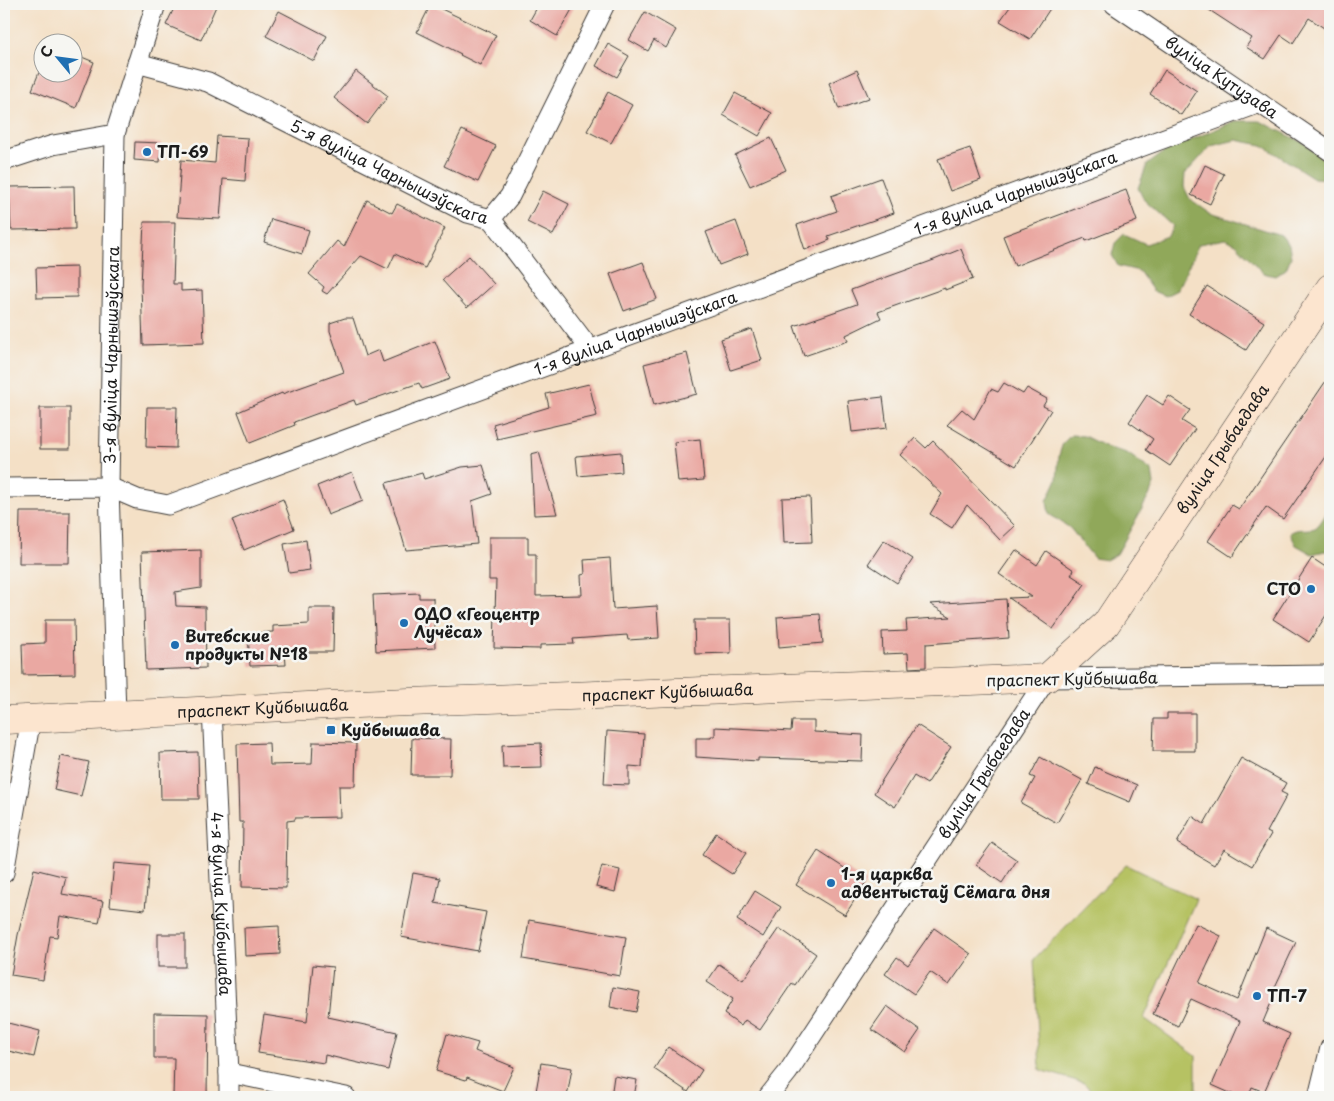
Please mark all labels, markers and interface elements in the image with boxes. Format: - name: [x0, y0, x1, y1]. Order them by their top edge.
- street label: вуліца Кутузава: [1161, 29, 1283, 123]
- north arrow: [32, 32, 82, 82]
- text: С: [34, 42, 58, 61]
- street label: 5-я вуліца Чарнышэўскага: [287, 112, 491, 229]
- place label: ТП-69: [157, 139, 209, 163]
- street label: 1-я вуліца Чарнышэўскага: [910, 144, 1120, 241]
- marker: ТП-69: [141, 146, 153, 158]
- street label: 3-я вуліца Чарнышэўскага: [96, 246, 124, 464]
- street label: 1-я вуліца Чарнышэўскага: [530, 284, 740, 380]
- street label: вуліца Грыбаедава: [1170, 379, 1274, 519]
- place label: СТО: [1267, 576, 1301, 600]
- marker: СТО: [1305, 583, 1317, 595]
- place label: ОДО «Геоцентр Лучёса»: [414, 601, 540, 643]
- marker: ОДО «Геоцентр Лучёса»: [398, 617, 410, 629]
- place label: Витебские продукты №18: [185, 623, 308, 665]
- marker: Витебские продукты №18: [169, 639, 181, 651]
- street label: праспект Куйбышава: [986, 665, 1158, 691]
- street label: праспект Куйбышава: [581, 676, 754, 707]
- street label: праспект Куйбышава: [176, 691, 349, 723]
- street label: вуліца Грыбаедава: [931, 703, 1035, 843]
- place label: Куйбышава: [341, 717, 440, 741]
- marker: Куйбышава: [325, 724, 337, 736]
- street label: 4-я вуліца Куйбышава: [206, 811, 238, 996]
- place label: 1-я царква адвентыстаў Сёмага дня: [841, 861, 1050, 903]
- marker: 1-я царква адвентыстаў Сёмага дня: [825, 877, 837, 889]
- place label: ТП-7: [1267, 983, 1307, 1007]
- marker: ТП-7: [1251, 990, 1263, 1002]

